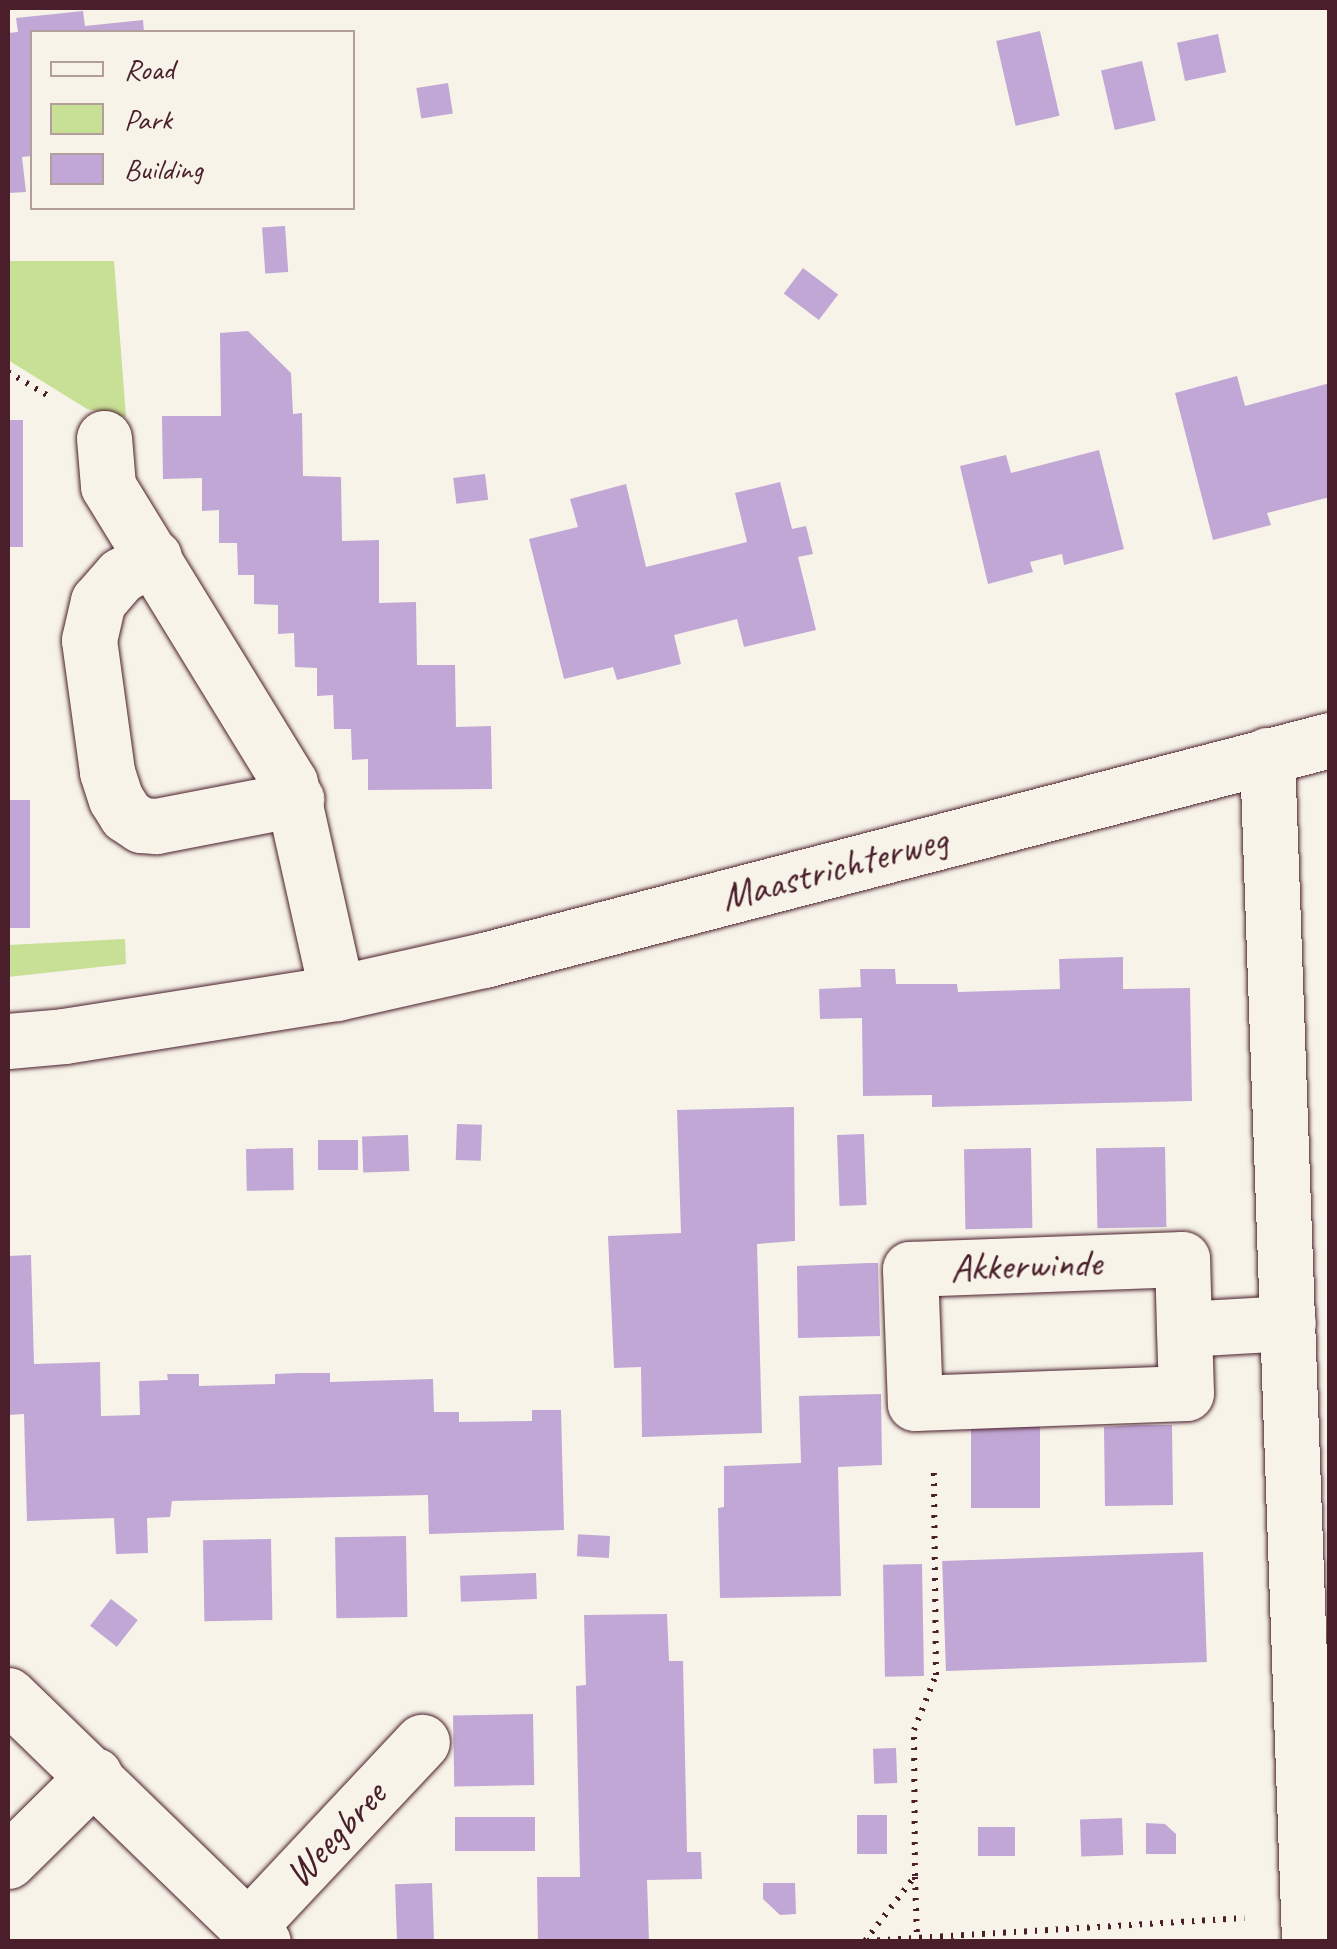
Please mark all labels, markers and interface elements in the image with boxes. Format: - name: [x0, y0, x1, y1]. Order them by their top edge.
- legend: [30, 30, 355, 210]
- text: Road: [124, 50, 174, 88]
- text: Park: [124, 100, 172, 138]
- text: Building: [124, 150, 203, 188]
- street label: Maastrichterweg: [716, 815, 952, 921]
- street label: Akkerwinde: [949, 1238, 1103, 1292]
- street label: Weegbree: [274, 1771, 396, 1897]

